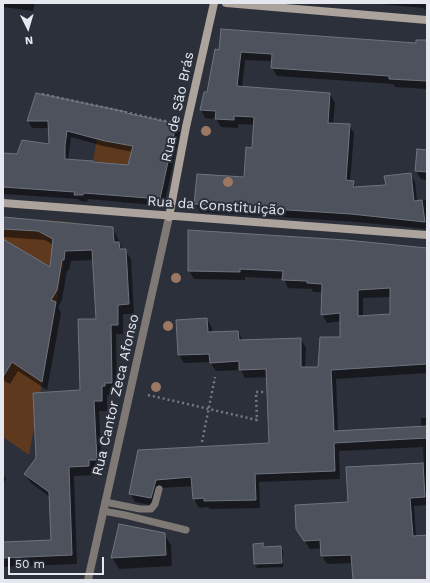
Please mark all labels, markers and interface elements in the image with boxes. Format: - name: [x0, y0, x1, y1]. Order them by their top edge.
- north arrow: [8, 8, 48, 48]
- text: N: [24, 34, 34, 47]
- street label: Rua de São Brás: [158, 50, 198, 164]
- street label: Rua da Constituição: [147, 193, 285, 219]
- street label: Rua Cantor Zeca Afonso: [89, 312, 143, 478]
- scale bar: [10, 549, 106, 575]
- text: 50 m: [15, 557, 45, 571]

